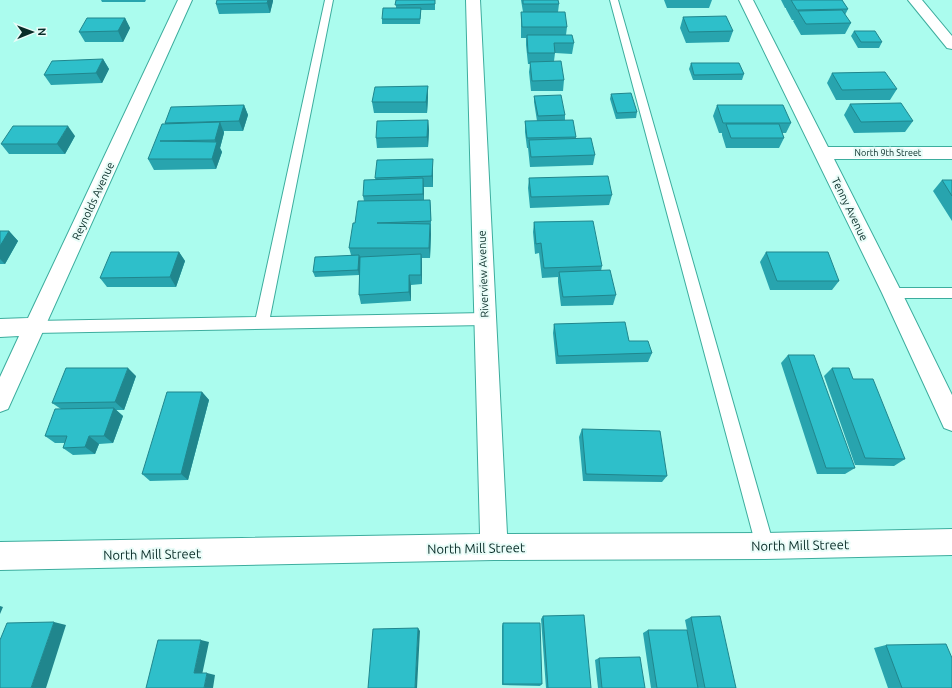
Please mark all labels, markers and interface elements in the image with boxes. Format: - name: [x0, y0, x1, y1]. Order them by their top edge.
- north arrow: [12, 12, 52, 52]
- text: N: [36, 28, 48, 36]
- street label: North 9th Street: [855, 148, 922, 158]
- street label: Reynolds Avenue: [70, 160, 116, 242]
- street label: Tenny Avenue: [829, 175, 871, 243]
- street label: Riverview Avenue: [475, 230, 491, 318]
- street label: North Mill Street: [751, 537, 849, 553]
- street label: North Mill Street: [427, 540, 525, 556]
- street label: North Mill Street: [103, 546, 201, 562]

